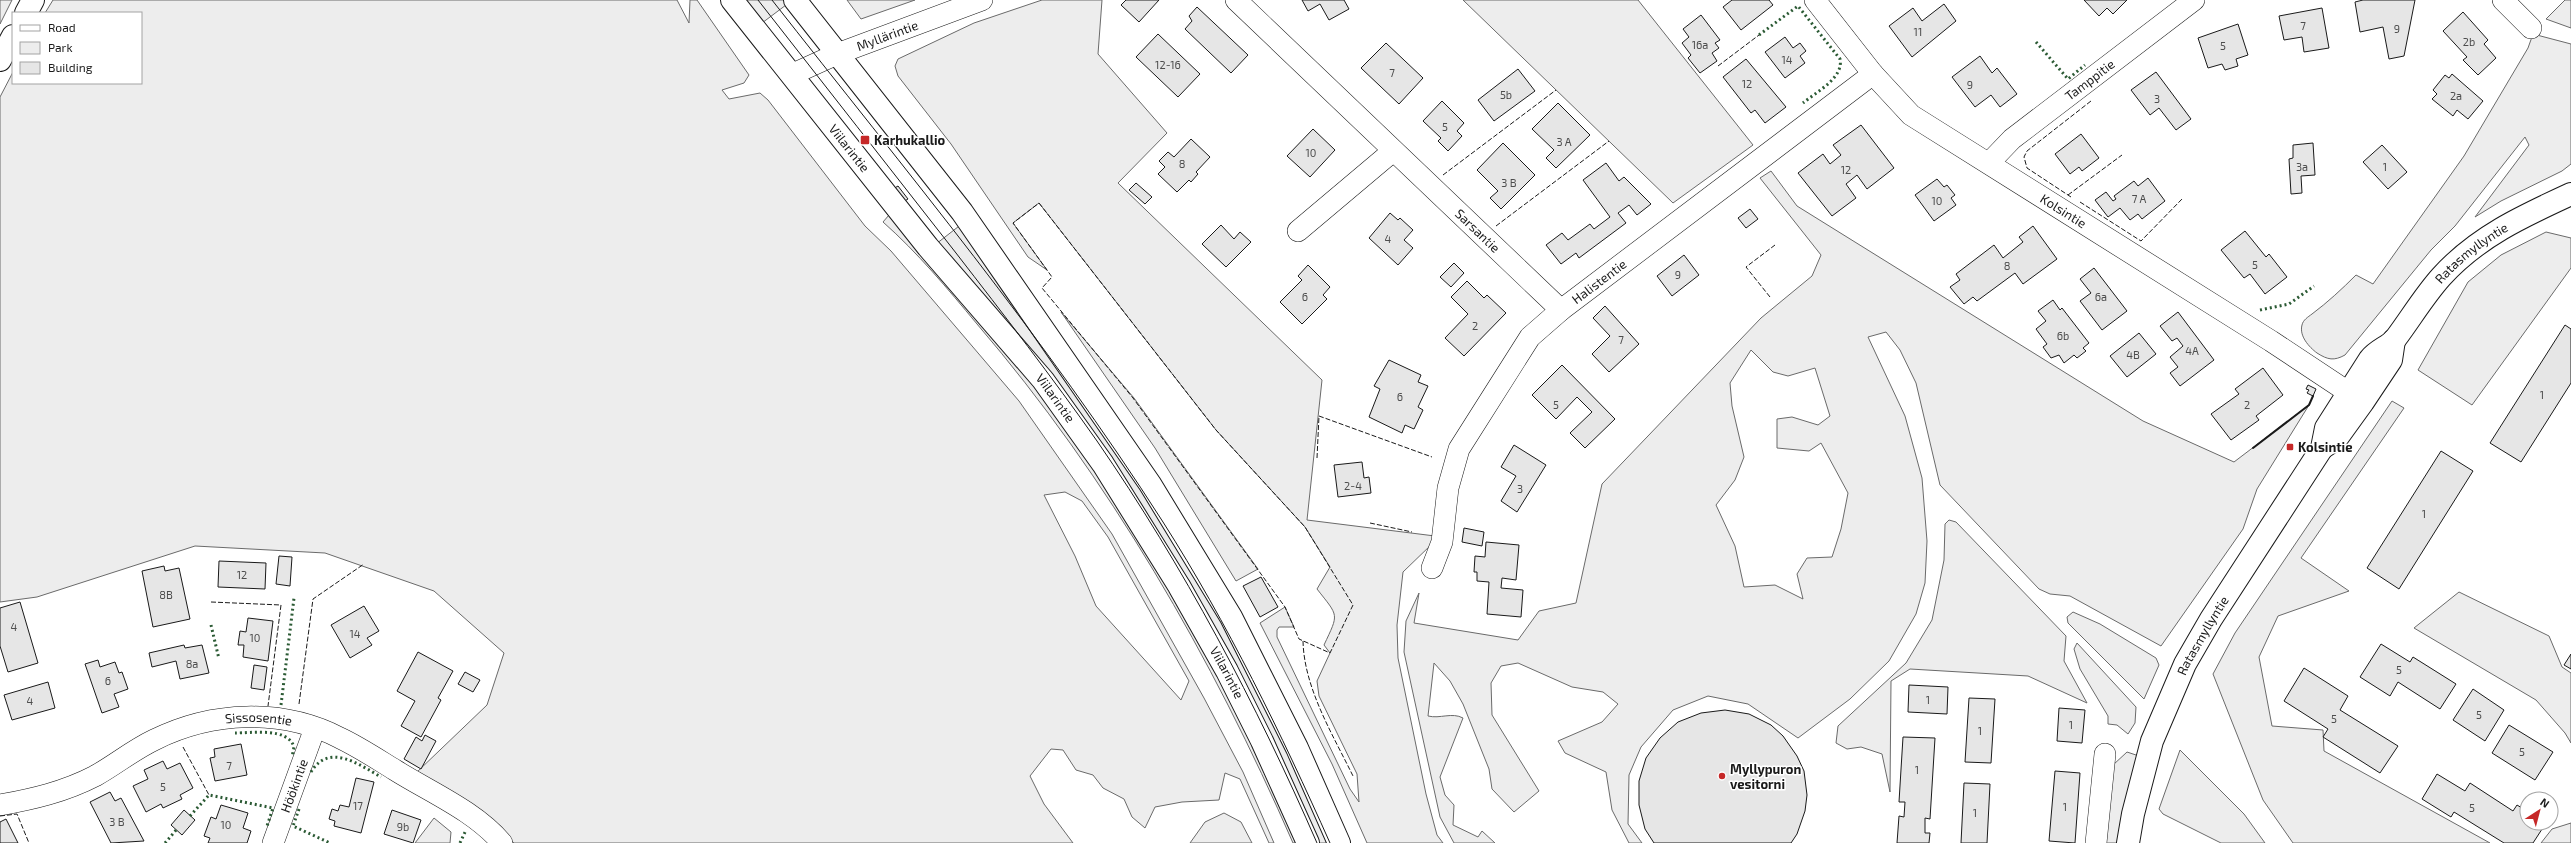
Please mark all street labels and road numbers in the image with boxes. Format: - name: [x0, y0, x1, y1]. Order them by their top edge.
- street label: Myllärintie: [854, 17, 920, 54]
- street label: Tamppitie: [2062, 56, 2118, 104]
- street label: Viilarintie: [826, 121, 873, 175]
- street label: Kolsintie: [2038, 190, 2090, 231]
- street label: Sarsantie: [1452, 205, 1504, 256]
- street label: Ratasmyllyntie: [2431, 219, 2511, 287]
- street label: Halistentie: [1569, 256, 1629, 307]
- street label: Viilarintie: [1033, 370, 1079, 425]
- street label: Ratasmyllyntie: [2173, 593, 2232, 677]
- street label: Viilarintie: [1207, 644, 1247, 701]
- street label: Sissosentie: [224, 709, 294, 729]
- street label: Höökintie: [277, 757, 311, 815]

